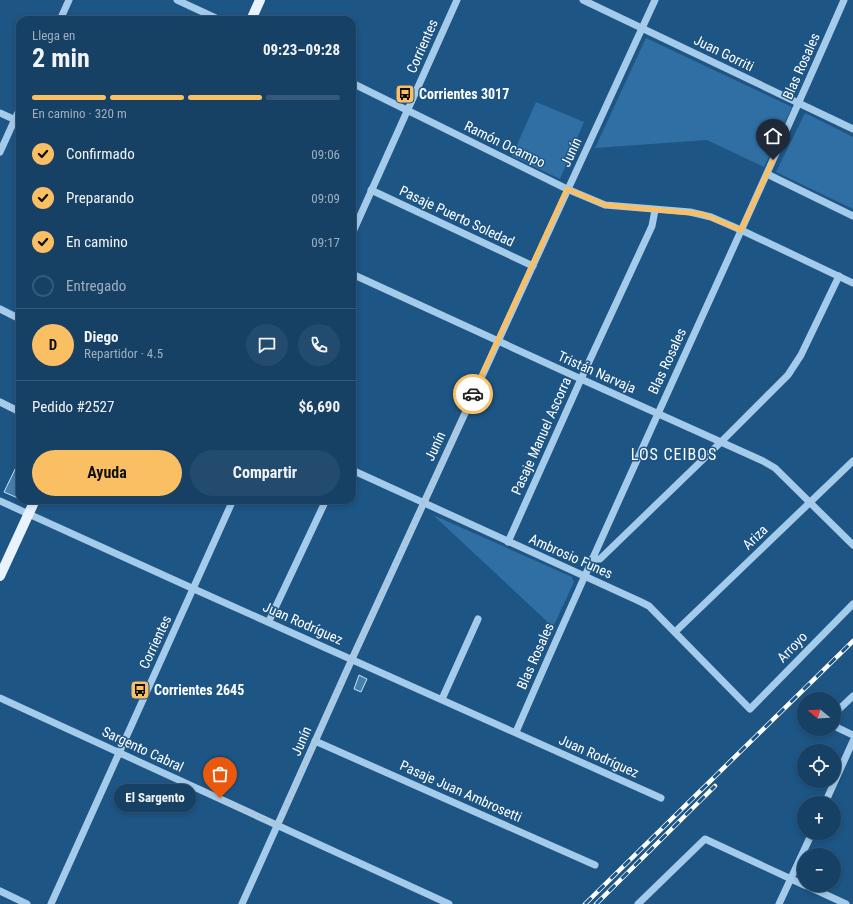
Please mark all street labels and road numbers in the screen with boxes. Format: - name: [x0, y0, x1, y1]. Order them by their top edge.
- street label: Corrientes: [403, 17, 441, 75]
- street label: Blas Rosales: [779, 30, 823, 102]
- street label: Juan Gorriti: [691, 32, 757, 74]
- street label: Ramón Ocampo: [462, 118, 548, 170]
- street label: Junín: [557, 135, 585, 169]
- street label: Pasaje Puerto Soledad: [397, 182, 517, 250]
- street label: Blas Rosales: [645, 326, 689, 396]
- street label: Tristán Narvaja: [556, 348, 638, 396]
- street label: Pasaje Manuel Ascorra: [508, 375, 574, 497]
- street label: Junín: [421, 429, 449, 463]
- street label: Ariza: [739, 521, 771, 553]
- street label: Ambrosio Funes: [527, 530, 615, 582]
- street label: Juan Rodríguez: [261, 598, 345, 648]
- street label: Corrientes: [136, 613, 174, 671]
- street label: Blas Rosales: [513, 620, 557, 692]
- street label: Arroyo: [774, 628, 810, 666]
- street label: Sargento Cabral: [100, 723, 186, 775]
- street label: Junín: [288, 724, 314, 758]
- street label: Juan Rodríguez: [557, 731, 641, 781]
- street label: Pasaje Juan Ambrosetti: [398, 757, 524, 825]

